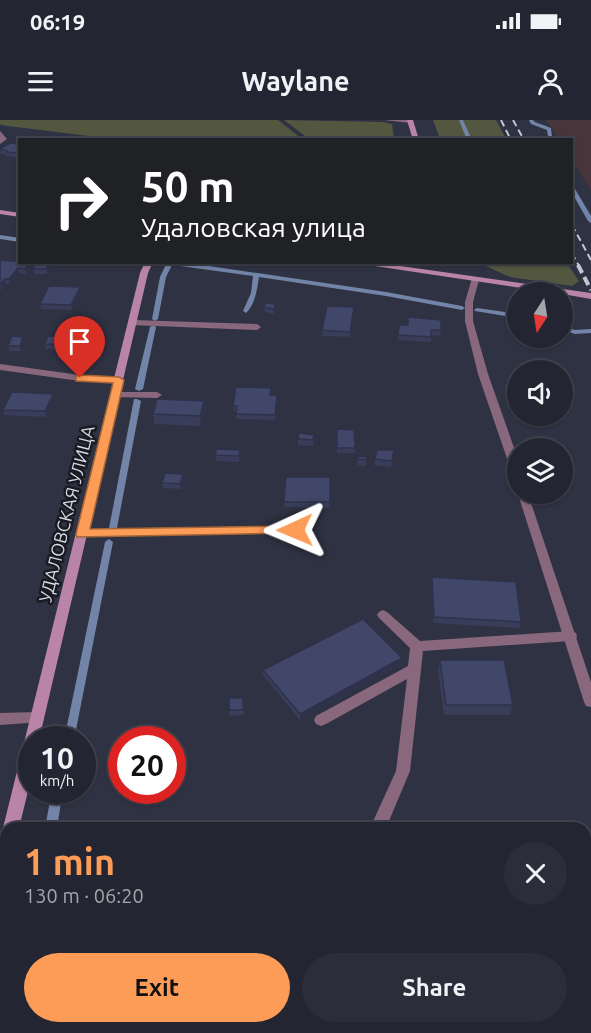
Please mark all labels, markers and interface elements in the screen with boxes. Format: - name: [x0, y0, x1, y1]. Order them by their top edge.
- text: 06:19: [30, 9, 85, 34]
- icon: menu: [24, 65, 57, 98]
- icon: person: [534, 65, 567, 98]
- text: Waylane: [242, 66, 349, 96]
- icon: right: [42, 162, 120, 240]
- text: 50 m: [141, 163, 235, 210]
- text: Удаловская улица: [141, 212, 366, 242]
- north arrow: [507, 282, 573, 348]
- map controls: [507, 282, 573, 504]
- pin: [54, 316, 105, 378]
- icon: arrive: [63, 325, 96, 358]
- button: sound: [507, 360, 573, 426]
- street label: УДАЛОВСКАЯ УЛИЦА: [34, 423, 98, 604]
- button: layers: [507, 438, 573, 504]
- position arrow: [263, 498, 327, 562]
- speed limit sign: 20: [108, 726, 186, 804]
- text: 10: [40, 741, 74, 775]
- text: km/h: [40, 772, 74, 789]
- text: 1 min: [24, 841, 115, 882]
- button: close: [504, 842, 567, 905]
- text: 130 m · 06:20: [24, 884, 144, 907]
- button: Exit: [24, 953, 290, 1022]
- button: Share: [302, 953, 567, 1022]

